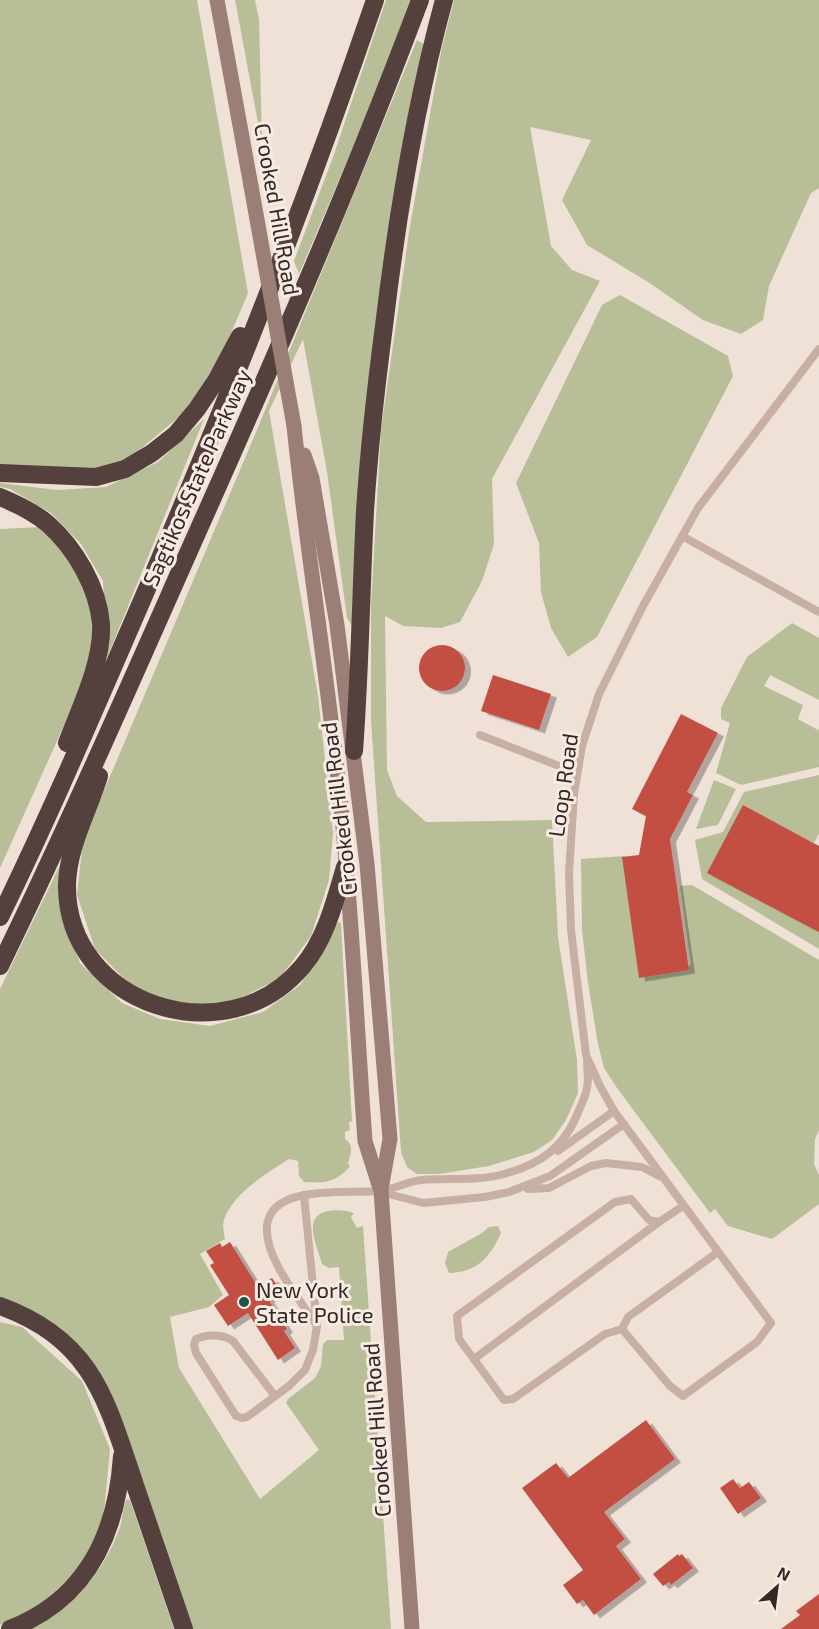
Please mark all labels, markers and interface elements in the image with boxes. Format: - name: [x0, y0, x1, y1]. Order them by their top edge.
- street label: Crooked Hill Road: [250, 121, 306, 297]
- street label: Sagtikos State Parkway: [136, 364, 256, 589]
- street label: Crooked Hill Road: [314, 721, 362, 897]
- street label: Loop Road: [542, 731, 582, 839]
- place label: New York State Police: [256, 1276, 374, 1327]
- marker: New York State Police: [237, 1295, 251, 1309]
- street label: Crooked Hill Road: [357, 1342, 395, 1518]
- north arrow: [747, 1557, 807, 1617]
- text: N: [775, 1562, 794, 1584]

